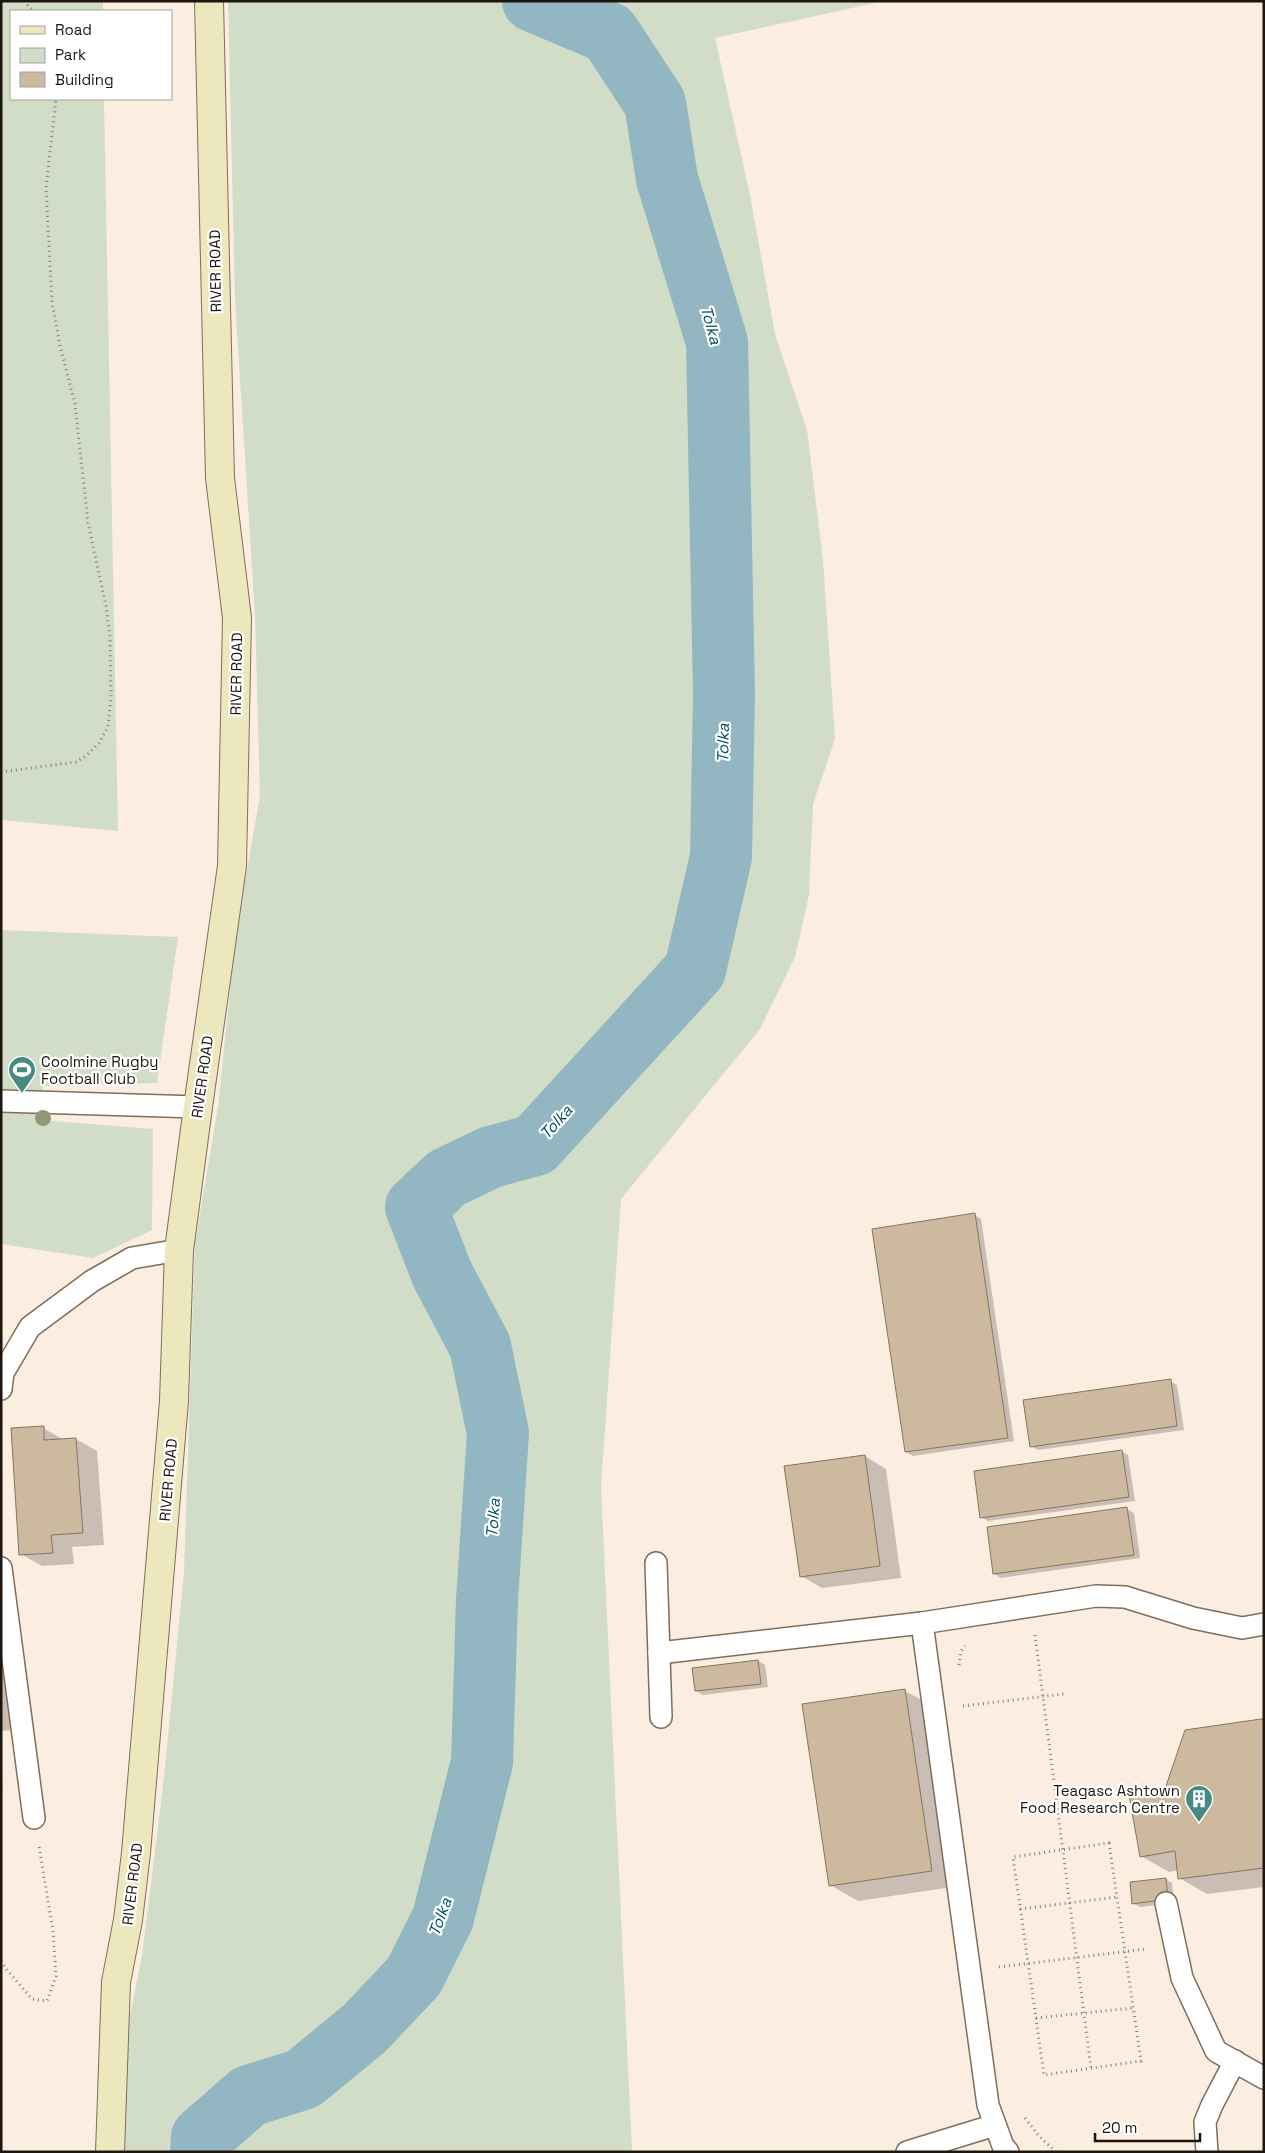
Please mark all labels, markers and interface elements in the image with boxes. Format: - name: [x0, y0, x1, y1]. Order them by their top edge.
- legend: [10, 10, 172, 100]
- text: Road: [55, 20, 92, 39]
- text: Park: [55, 45, 86, 64]
- text: Building: [55, 70, 114, 89]
- street label: RIVER ROAD: [205, 229, 225, 313]
- water label: Tolka: [696, 303, 726, 347]
- street label: RIVER ROAD: [226, 632, 246, 716]
- water label: Tolka: [712, 722, 734, 763]
- street label: RIVER ROAD: [187, 1035, 217, 1119]
- place label: Coolmine Rugby Football Club: [41, 1052, 158, 1088]
- sports icon: Coolmine Rugby Football Club: [7, 1055, 37, 1094]
- water label: Tolka: [535, 1100, 577, 1144]
- street label: RIVER ROAD: [155, 1438, 181, 1522]
- water label: Tolka: [481, 1497, 505, 1538]
- place label: Teagasc Ashtown Food Research Centre: [1020, 1781, 1180, 1817]
- building icon: Teagasc Ashtown Food Research Centre: [1184, 1784, 1214, 1823]
- street label: RIVER ROAD: [118, 1842, 146, 1926]
- water label: Tolka: [423, 1894, 457, 1939]
- scale bar: [1095, 2110, 1200, 2142]
- text: 20 m: [1102, 2118, 1137, 2137]

